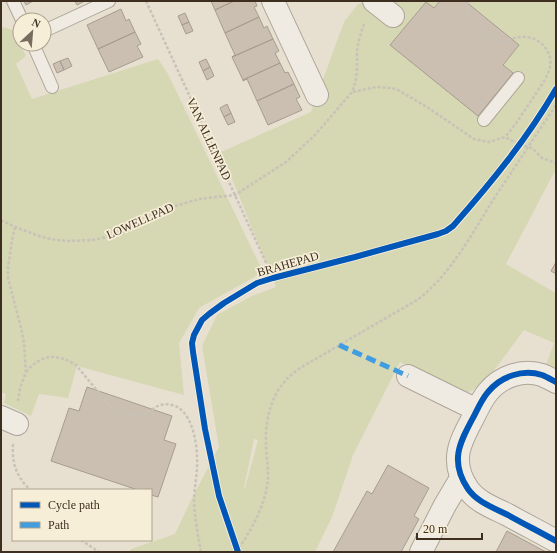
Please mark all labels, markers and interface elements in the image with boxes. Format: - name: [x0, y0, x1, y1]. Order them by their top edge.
- north arrow: [12, 12, 52, 52]
- text: N: [30, 16, 43, 30]
- street label: VAN ALLENPAD: [184, 96, 234, 183]
- street label: LOWELLPAD: [104, 200, 176, 242]
- street label: BRAHEPAD: [256, 248, 321, 279]
- legend: [12, 489, 152, 541]
- text: Cycle path: [48, 498, 100, 512]
- scale bar: [417, 515, 482, 541]
- text: Path: [48, 518, 69, 532]
- text: 20 m: [423, 522, 448, 536]

